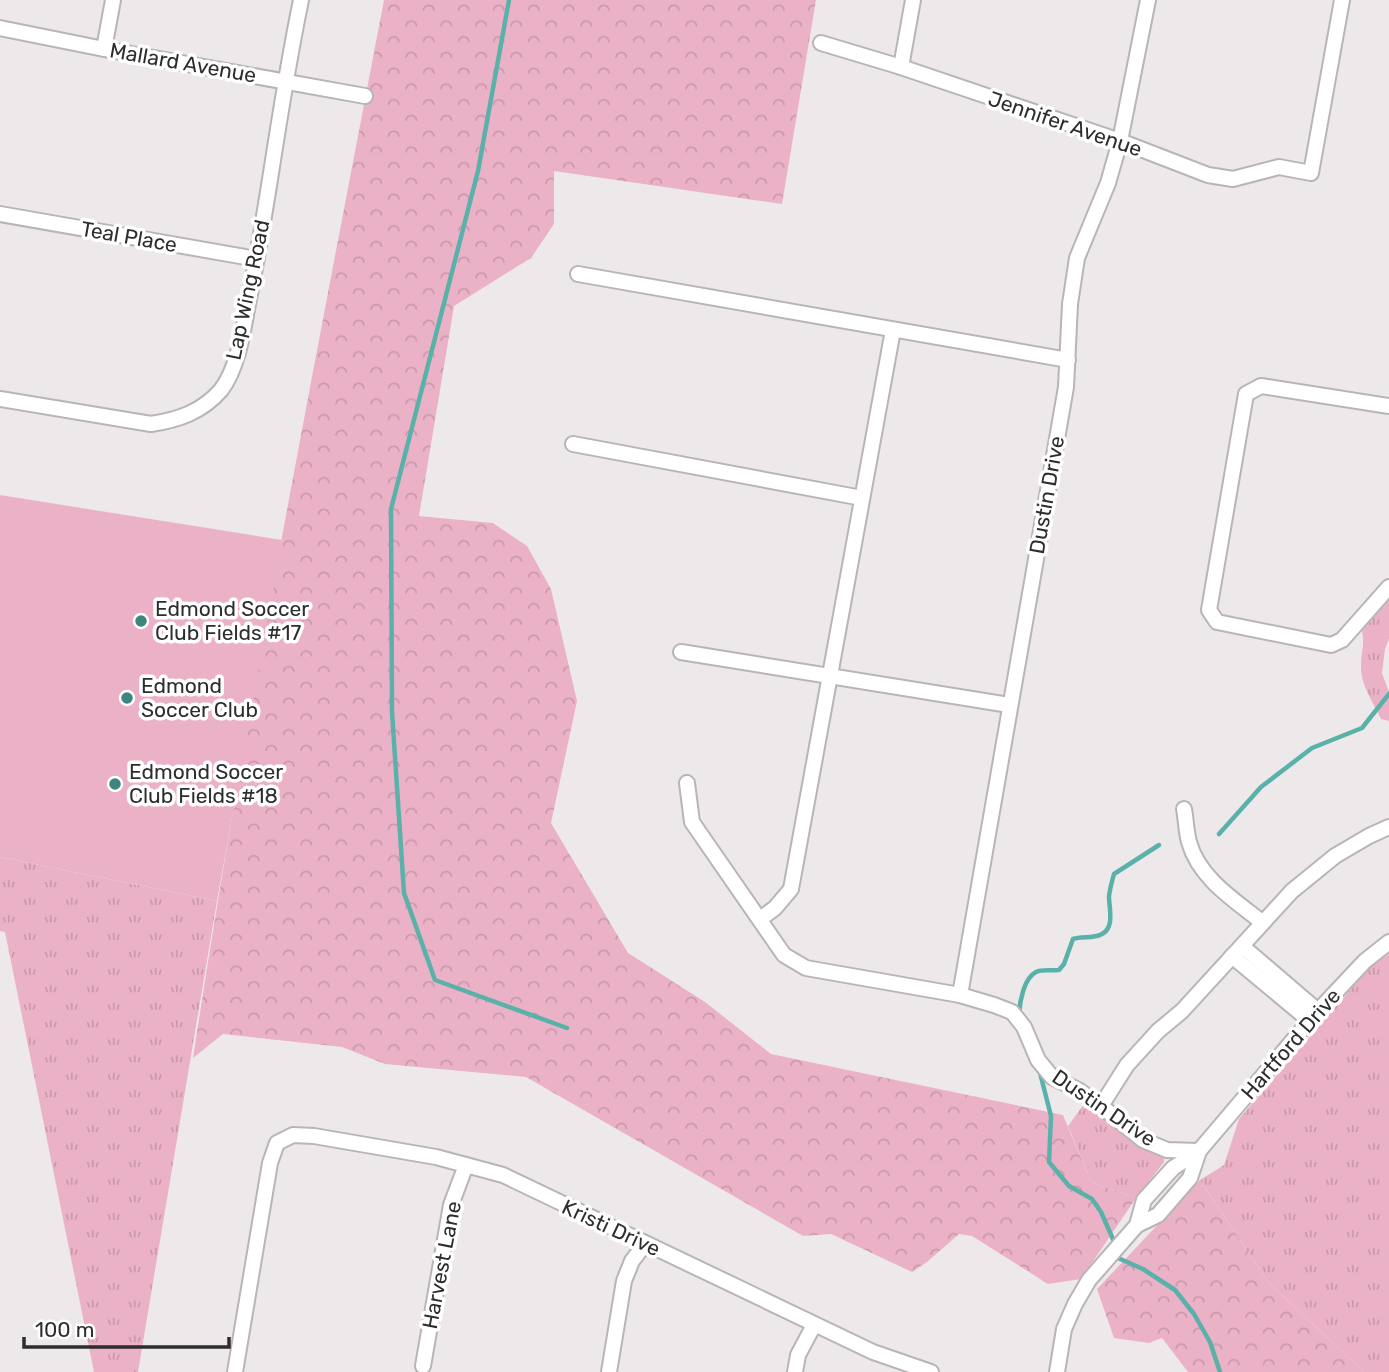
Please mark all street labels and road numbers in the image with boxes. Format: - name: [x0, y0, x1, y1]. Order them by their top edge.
- street label: Mallard Avenue: [108, 37, 258, 88]
- street label: Jennifer Avenue: [985, 86, 1145, 162]
- street label: Teal Place: [79, 216, 179, 257]
- street label: Lap Wing Road: [220, 217, 275, 362]
- street label: Dustin Drive: [1024, 434, 1069, 556]
- street label: Hartford Drive: [1236, 983, 1346, 1104]
- street label: Dustin Drive: [1048, 1064, 1161, 1151]
- street label: Kristi Drive: [558, 1194, 664, 1261]
- street label: Harvest Lane: [417, 1199, 466, 1331]

